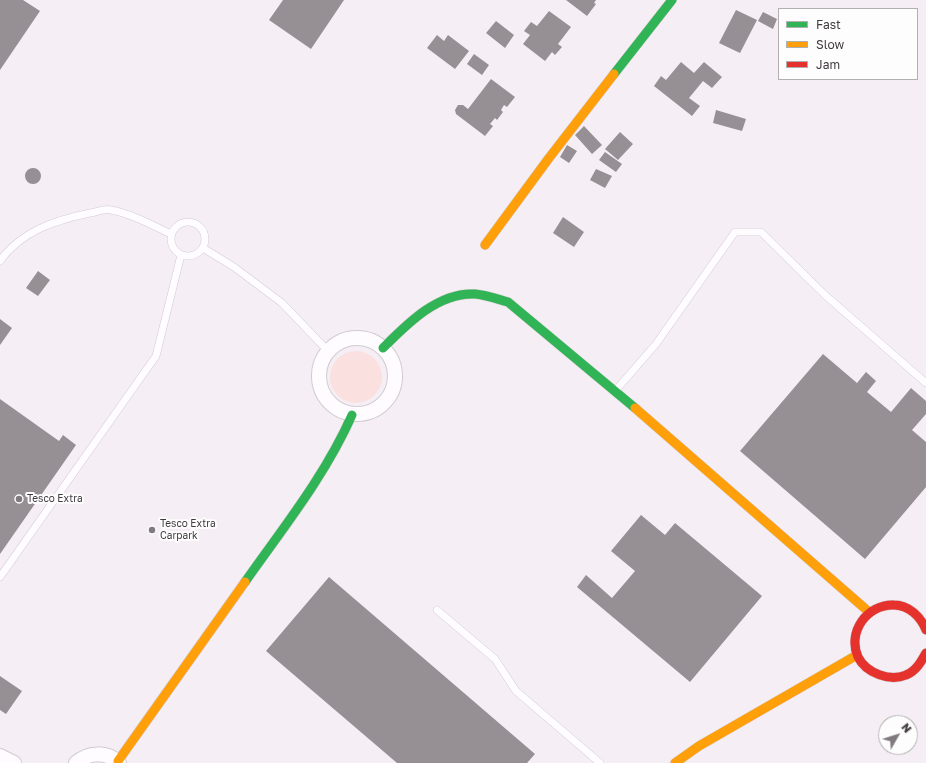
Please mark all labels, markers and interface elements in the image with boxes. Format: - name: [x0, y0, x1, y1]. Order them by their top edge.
- legend: [778, 8, 918, 80]
- text: Fast: [816, 17, 841, 32]
- text: Slow: [816, 37, 844, 52]
- text: Jam: [816, 57, 840, 72]
- place label: Tesco Extra: [27, 493, 83, 505]
- marker: Tesco Extra: [14, 494, 24, 504]
- place label: Tesco Extra Carpark: [160, 518, 216, 542]
- marker: Tesco Extra Carpark: [147, 525, 157, 535]
- north arrow: [878, 715, 918, 755]
- text: N: [899, 720, 915, 735]

